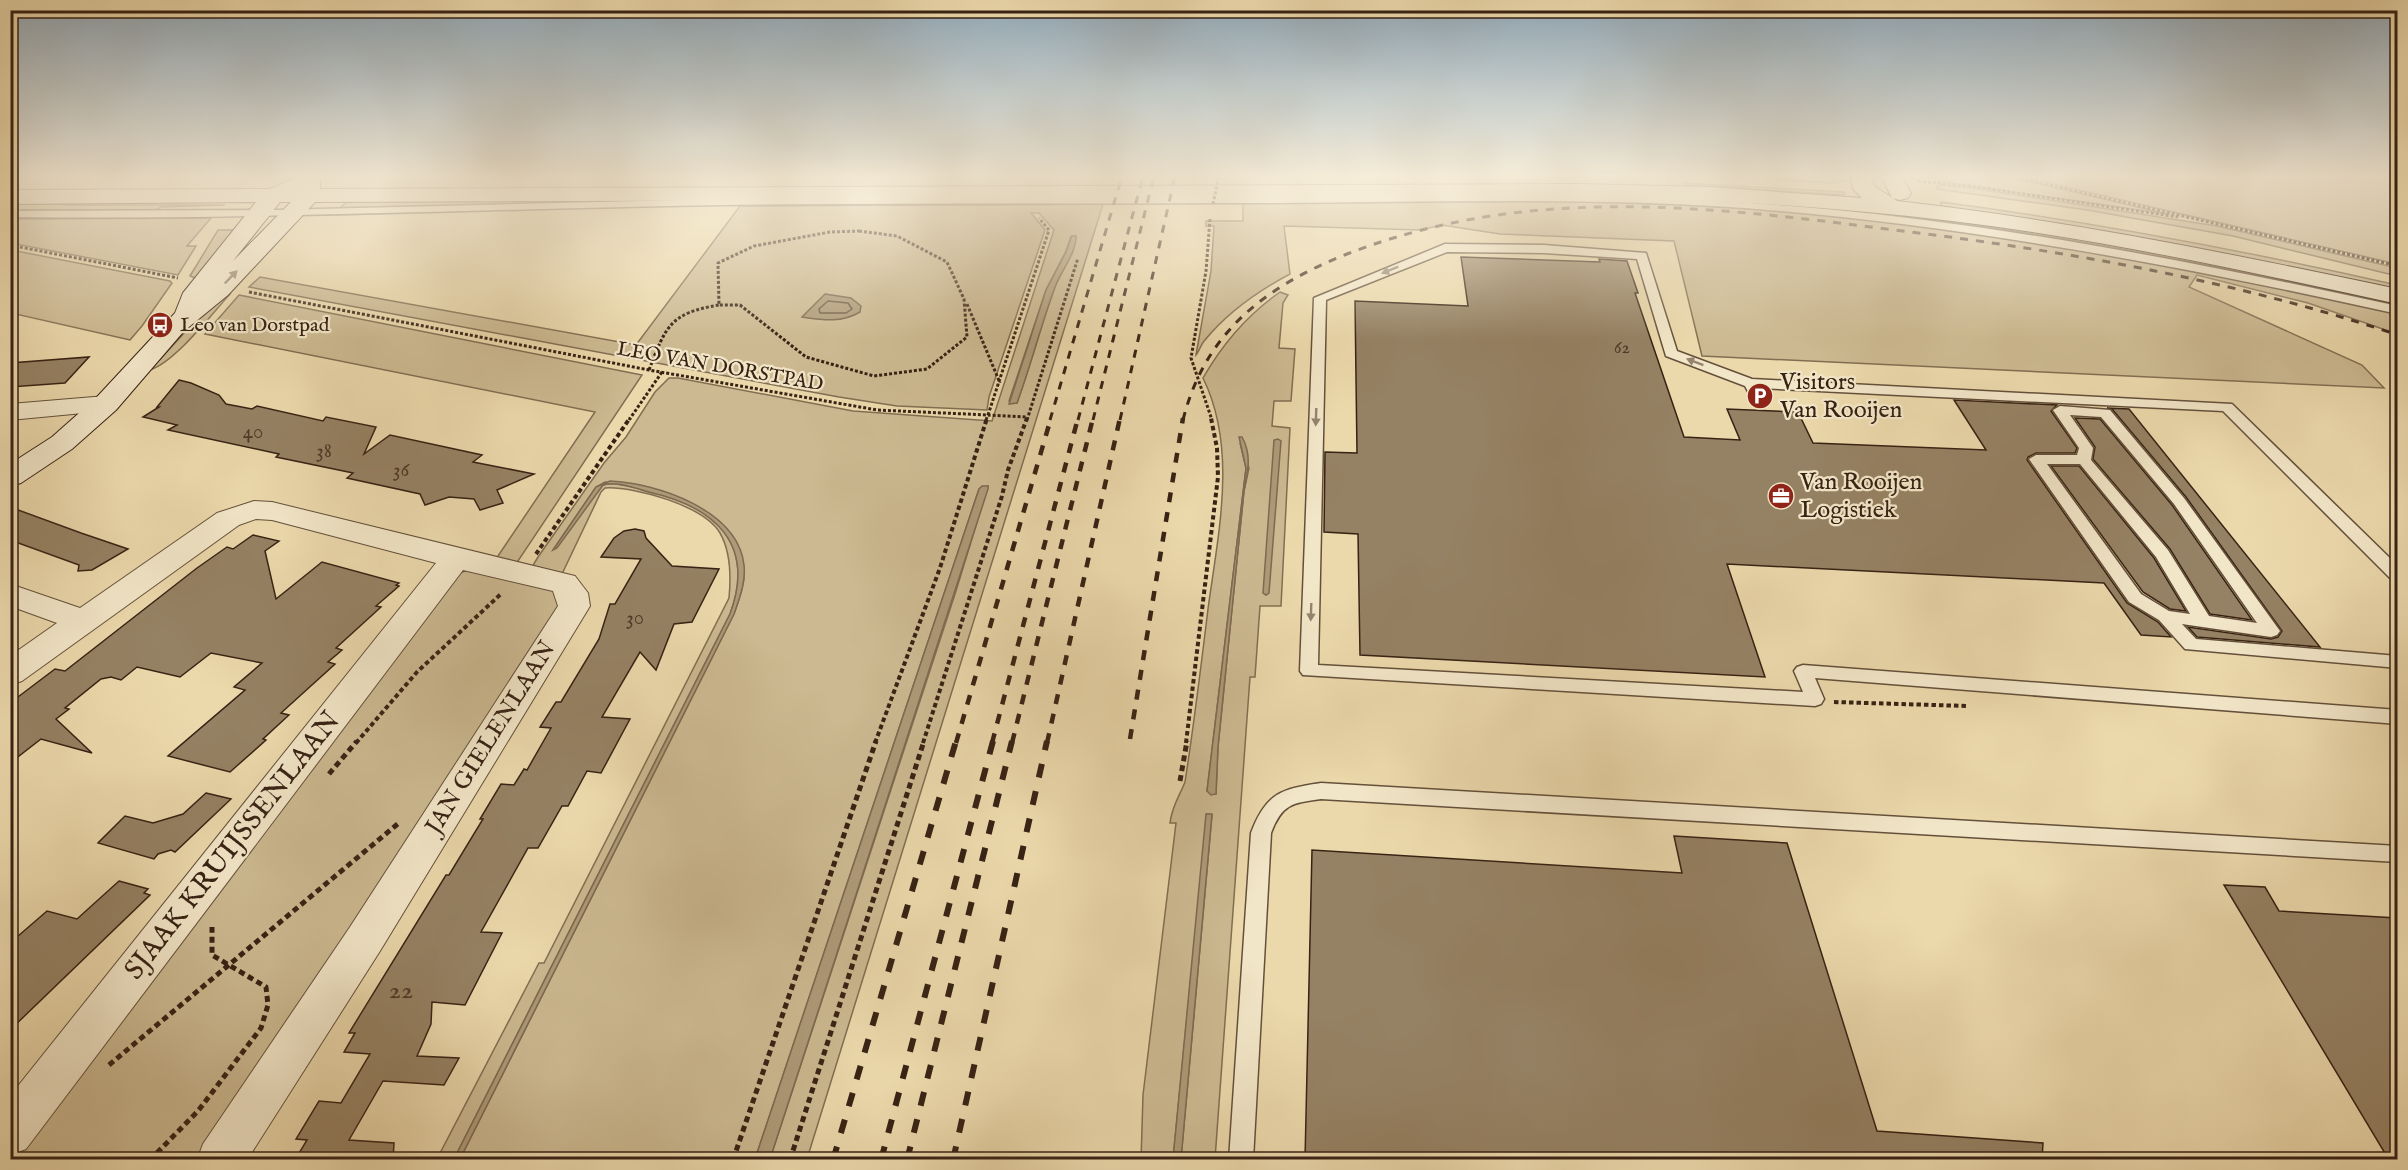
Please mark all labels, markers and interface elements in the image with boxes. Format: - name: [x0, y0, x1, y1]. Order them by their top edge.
- one-way arrow: [1381, 266, 1399, 275]
- one-way arrow: [224, 271, 238, 285]
- bus stop icon: Leo van Dorstpad: [145, 310, 175, 340]
- place label: Leo van Dorstpad: [180, 313, 330, 338]
- street label: LEO VAN DORSTPAD: [615, 337, 825, 397]
- house number: 62: [1614, 337, 1630, 360]
- one-way arrow: [1686, 357, 1704, 367]
- place label: Visitors Van Rooijen: [1779, 367, 1903, 426]
- parking icon: Visitors Van Rooijen: [1745, 381, 1775, 411]
- one-way arrow: [1312, 408, 1321, 427]
- house number: 40: [243, 419, 263, 446]
- house number: 38: [316, 438, 332, 465]
- house number: 36: [393, 457, 410, 484]
- place label: Van Rooijen Logistiek: [1799, 467, 1923, 526]
- office icon: Van Rooijen Logistiek: [1766, 481, 1796, 511]
- one-way arrow: [1306, 603, 1316, 622]
- house number: 30: [626, 605, 644, 632]
- street label: JAN GIELENLAAN: [417, 635, 563, 843]
- street label: SJAAK KRUIJSSENLAAN: [117, 705, 349, 987]
- house number: 22: [389, 974, 413, 1007]

